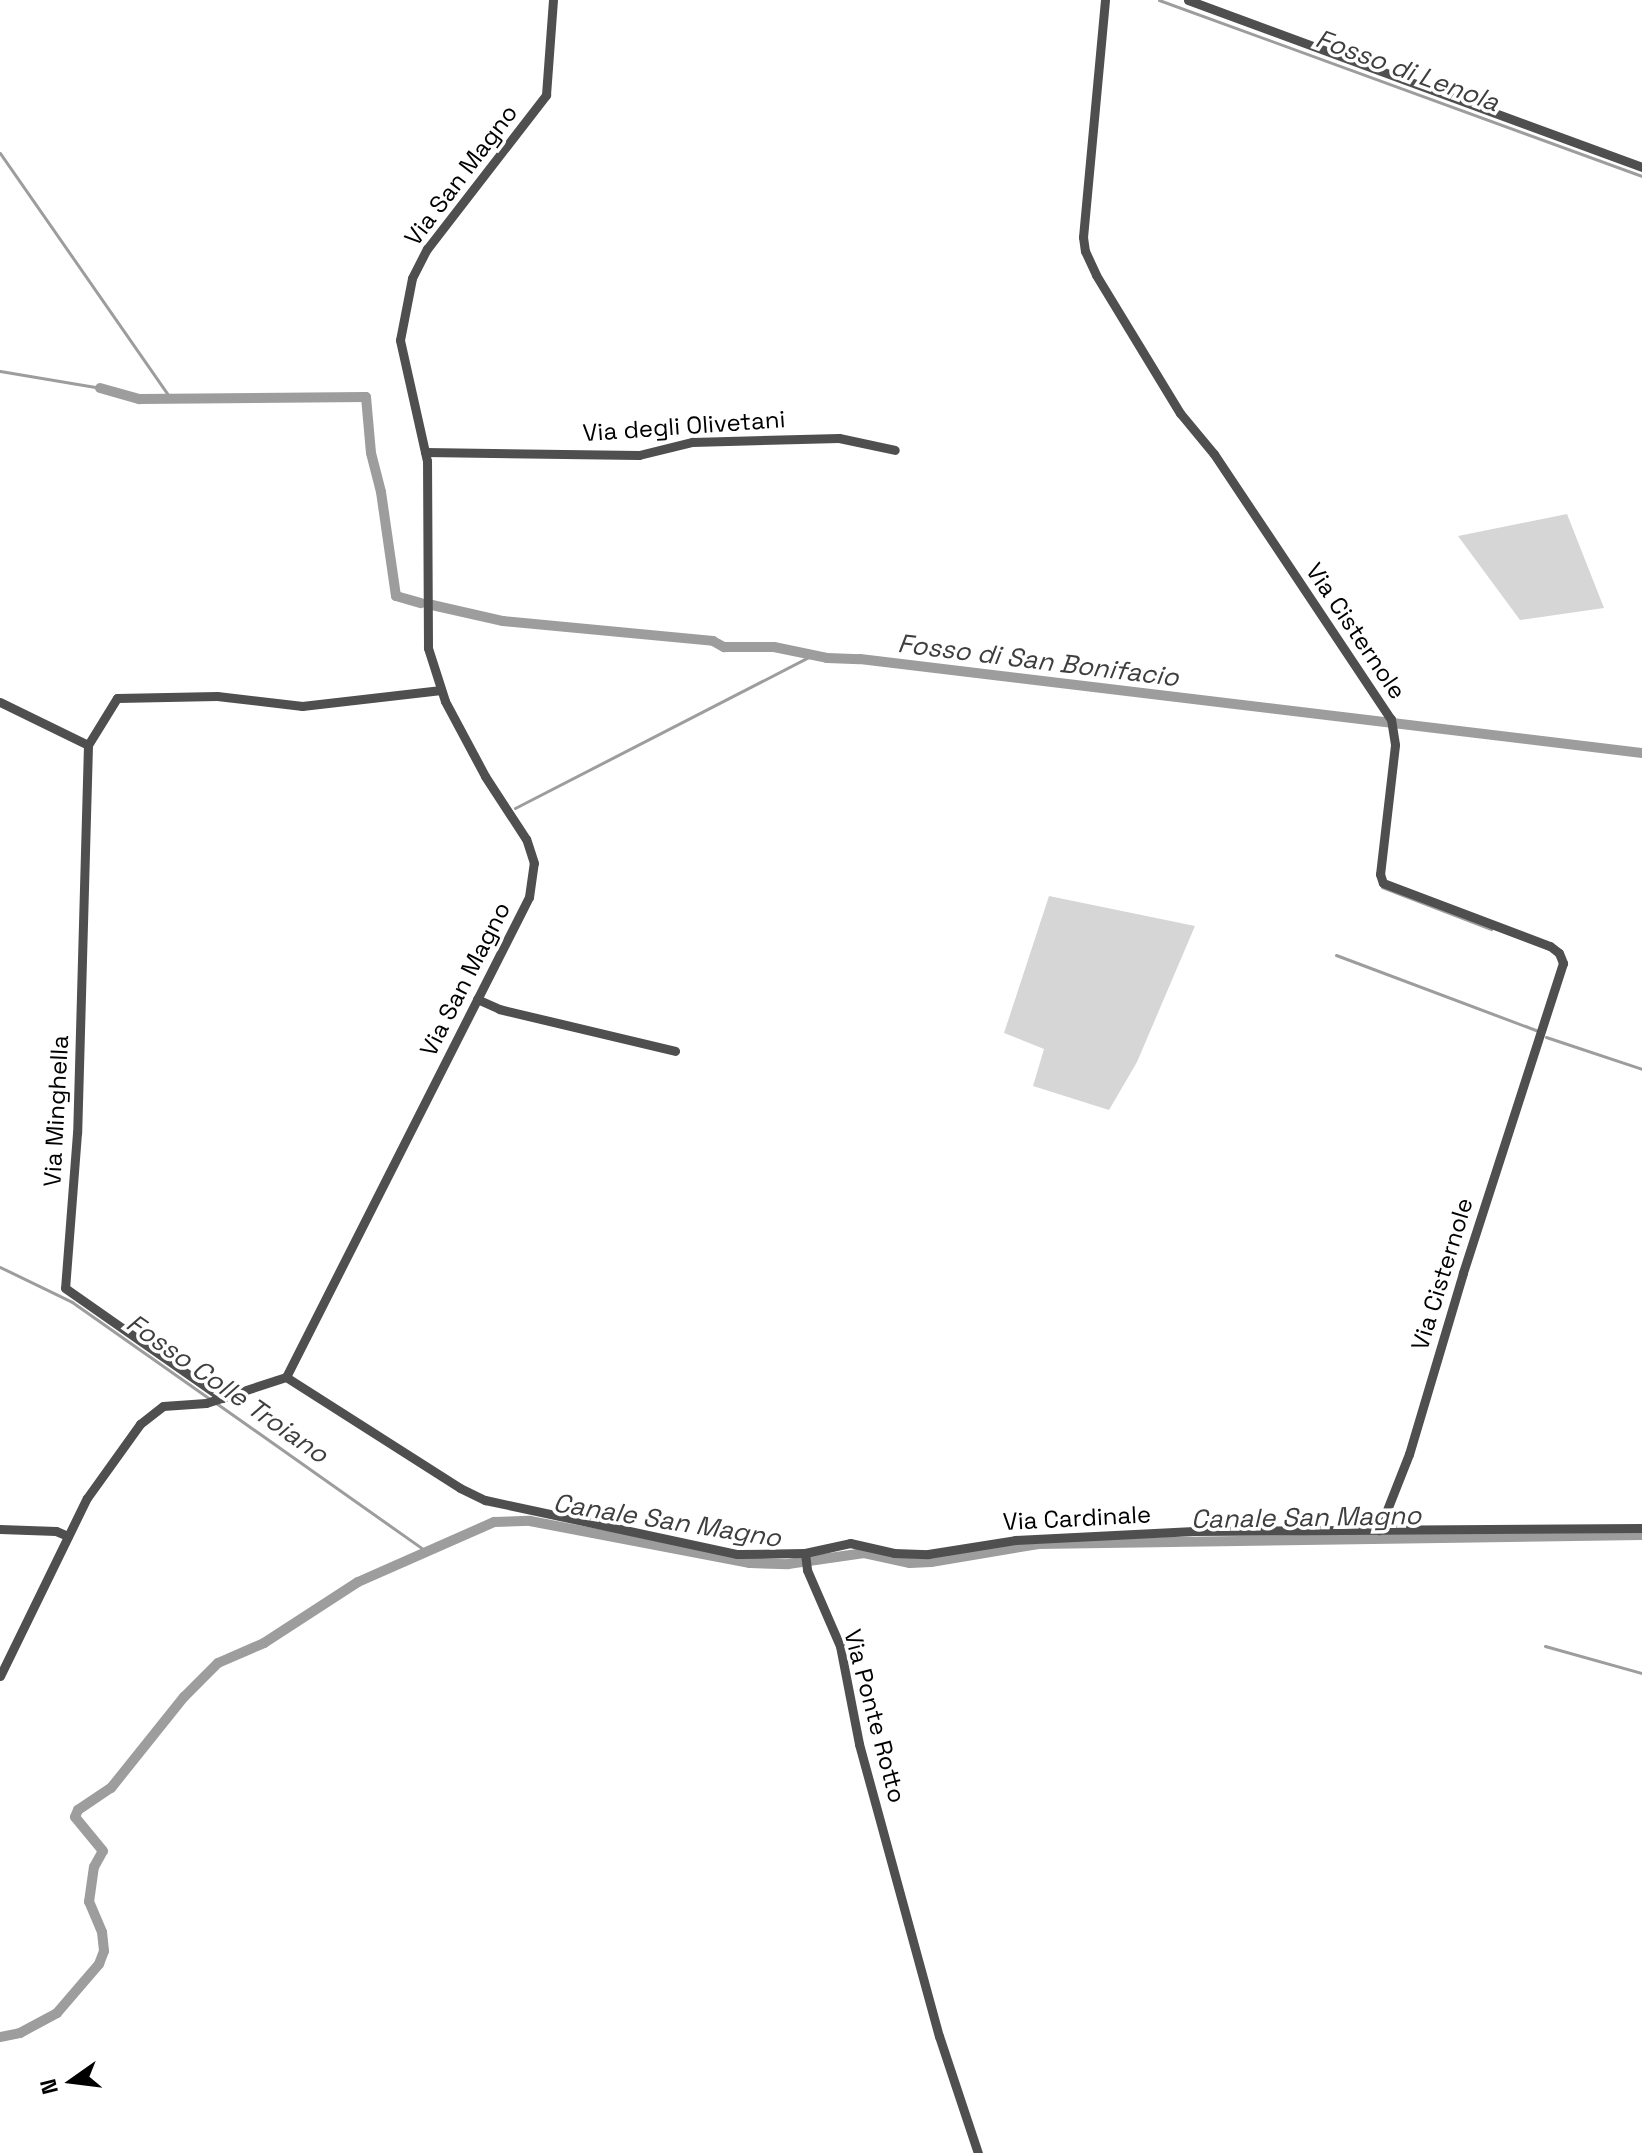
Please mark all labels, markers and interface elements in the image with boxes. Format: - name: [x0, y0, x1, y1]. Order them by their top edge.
- water label: Fosso di Lenola: [1311, 23, 1503, 119]
- street label: Via San Magno: [399, 99, 523, 251]
- street label: Via degli Olivetani: [582, 405, 786, 447]
- street label: Via Cisternole: [1300, 558, 1412, 704]
- water label: Fosso di San Bonifacio: [896, 628, 1180, 694]
- street label: Via San Magno: [414, 897, 516, 1061]
- street label: Via Minghella: [38, 1034, 74, 1188]
- street label: Via Cisternole: [1405, 1194, 1479, 1354]
- water label: Fosso Colle Troiano: [120, 1307, 334, 1471]
- water label: Canale San Magno: [551, 1488, 783, 1554]
- street label: Via Cardinale: [1002, 1500, 1152, 1536]
- water label: Canale San Magno: [1191, 1500, 1421, 1536]
- street label: Via Ponte Rotto: [838, 1626, 912, 1806]
- north arrow: [32, 2041, 112, 2121]
- text: N: [33, 2076, 64, 2097]

